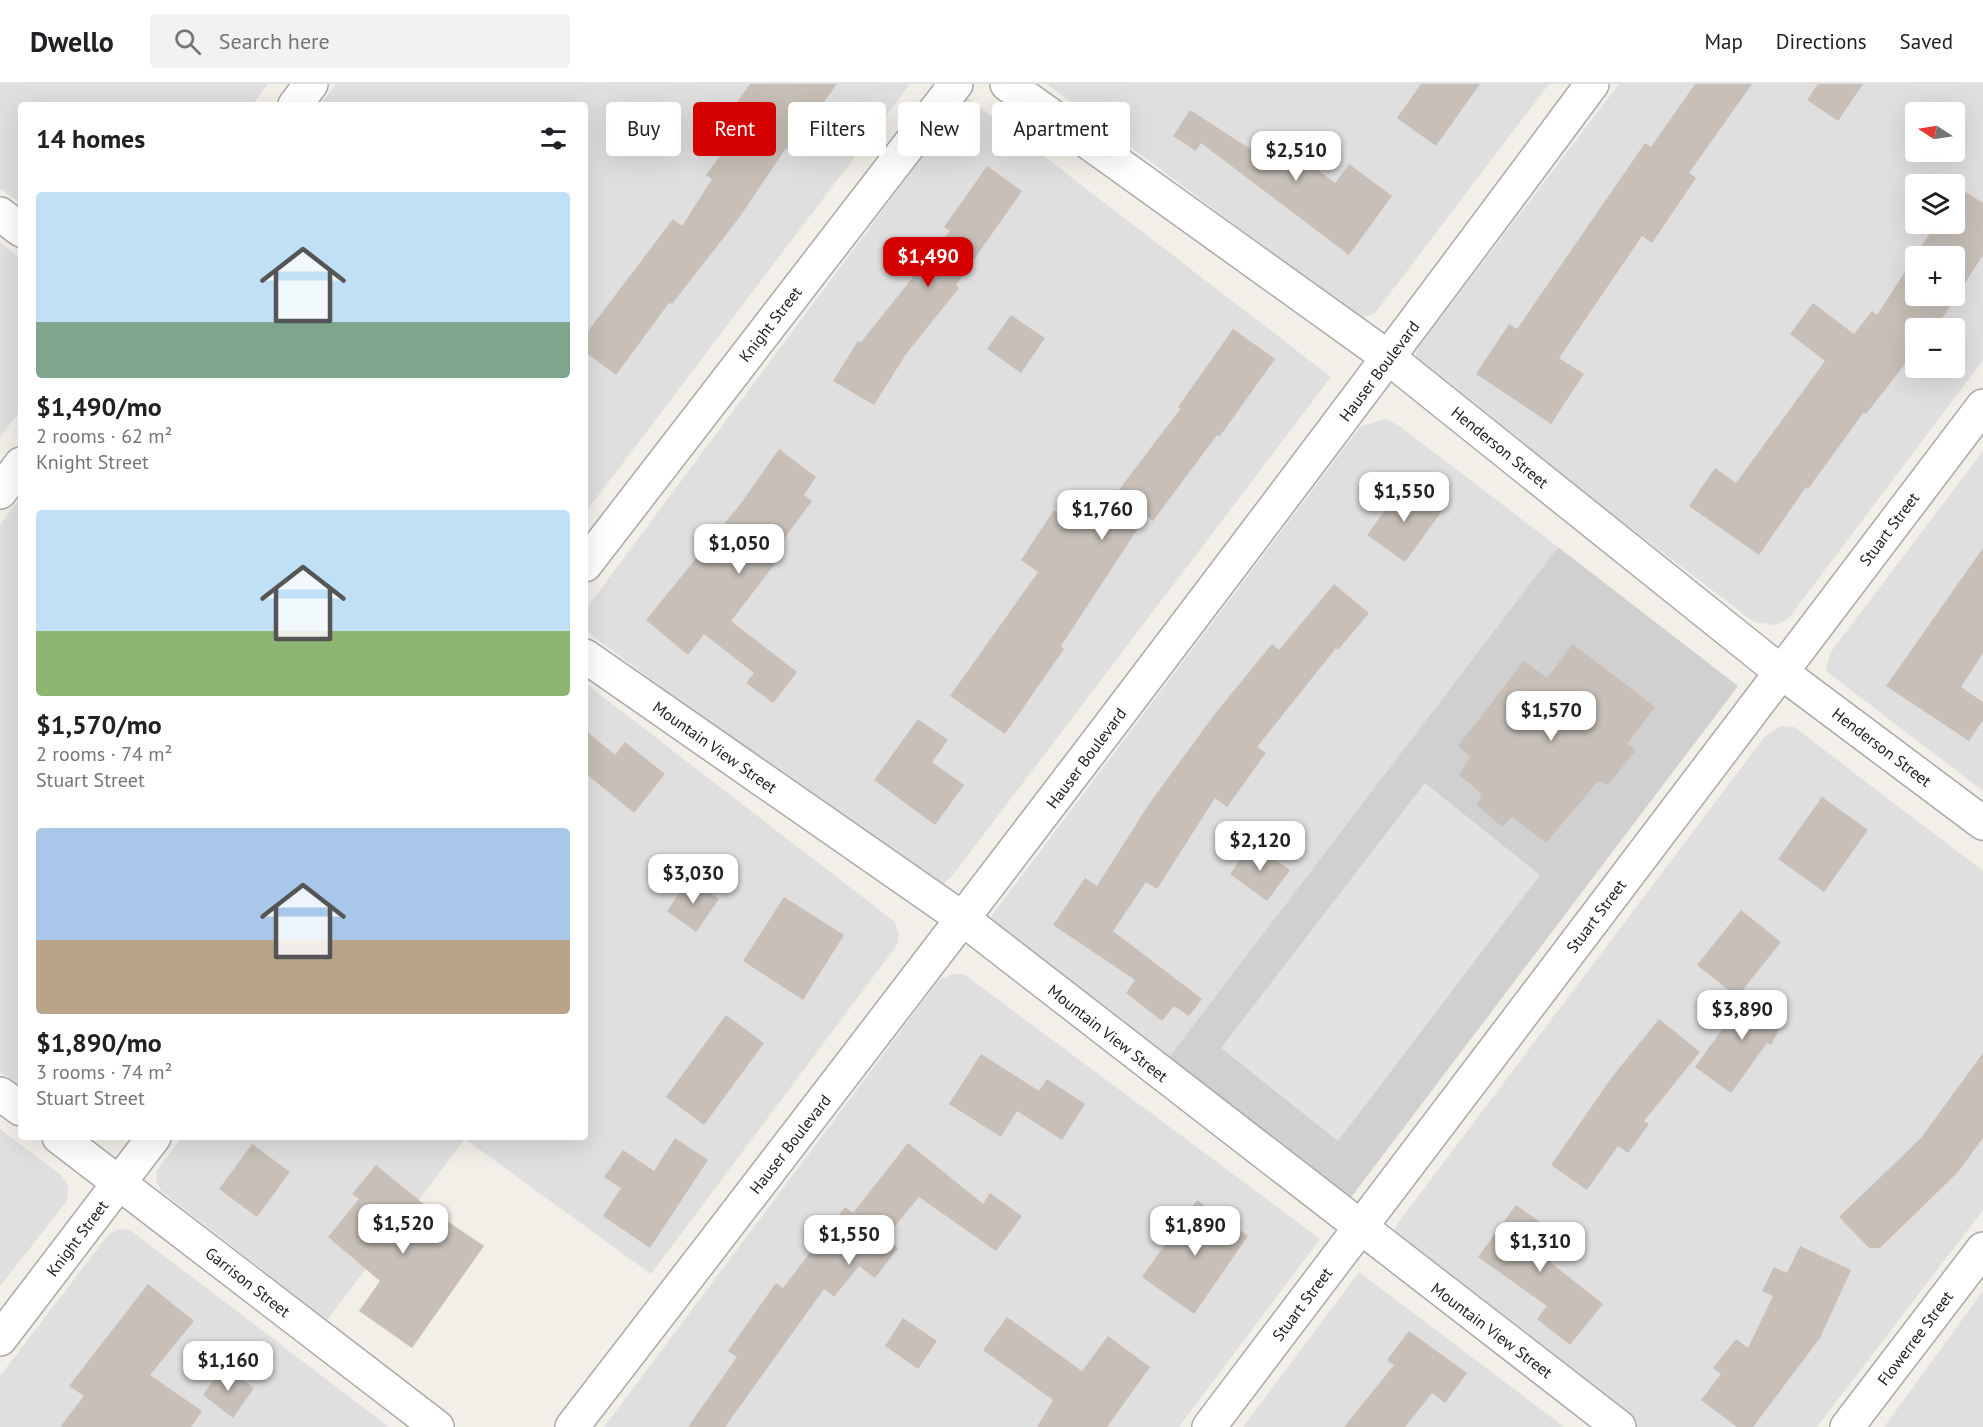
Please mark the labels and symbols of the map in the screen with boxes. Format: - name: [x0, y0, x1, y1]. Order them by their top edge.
- north arrow: [1905, 102, 1965, 162]
- pin: $2,510: [1247, 131, 1345, 182]
- pin: $1,490: [879, 237, 977, 288]
- street label: Knight Street: [734, 282, 806, 366]
- street label: Hauser Boulevard: [1335, 317, 1423, 425]
- street label: Henderson Street: [1447, 402, 1553, 493]
- pin: $1,550: [1355, 472, 1453, 523]
- street label: Stuart Street: [1855, 488, 1923, 570]
- pin: $1,760: [1053, 490, 1151, 541]
- pin: $1,050: [690, 524, 788, 575]
- pin: $1,570: [1502, 691, 1600, 742]
- street label: Mountain View Street: [649, 697, 781, 798]
- street label: Henderson Street: [1828, 703, 1936, 791]
- street label: Hauser Boulevard: [1042, 704, 1130, 812]
- pin: $2,120: [1211, 821, 1309, 872]
- pin: $3,030: [644, 854, 742, 905]
- street label: Stuart Street: [1562, 875, 1630, 957]
- street label: Mountain View Street: [1044, 980, 1172, 1086]
- pin: $3,890: [1693, 990, 1791, 1041]
- street label: Hauser Boulevard: [745, 1090, 835, 1198]
- street label: Knight Street: [42, 1195, 112, 1280]
- pin: $1,520: [354, 1204, 452, 1255]
- pin: $1,890: [1146, 1206, 1244, 1257]
- pin: $1,550: [800, 1215, 898, 1266]
- pin: $1,310: [1491, 1222, 1589, 1273]
- street label: Garrison Street: [202, 1243, 295, 1322]
- street label: Stuart Street: [1268, 1263, 1336, 1345]
- street label: Mountain View Street: [1427, 1278, 1557, 1382]
- street label: Flowerree Street: [1873, 1286, 1957, 1389]
- pin: $1,160: [179, 1341, 277, 1392]

